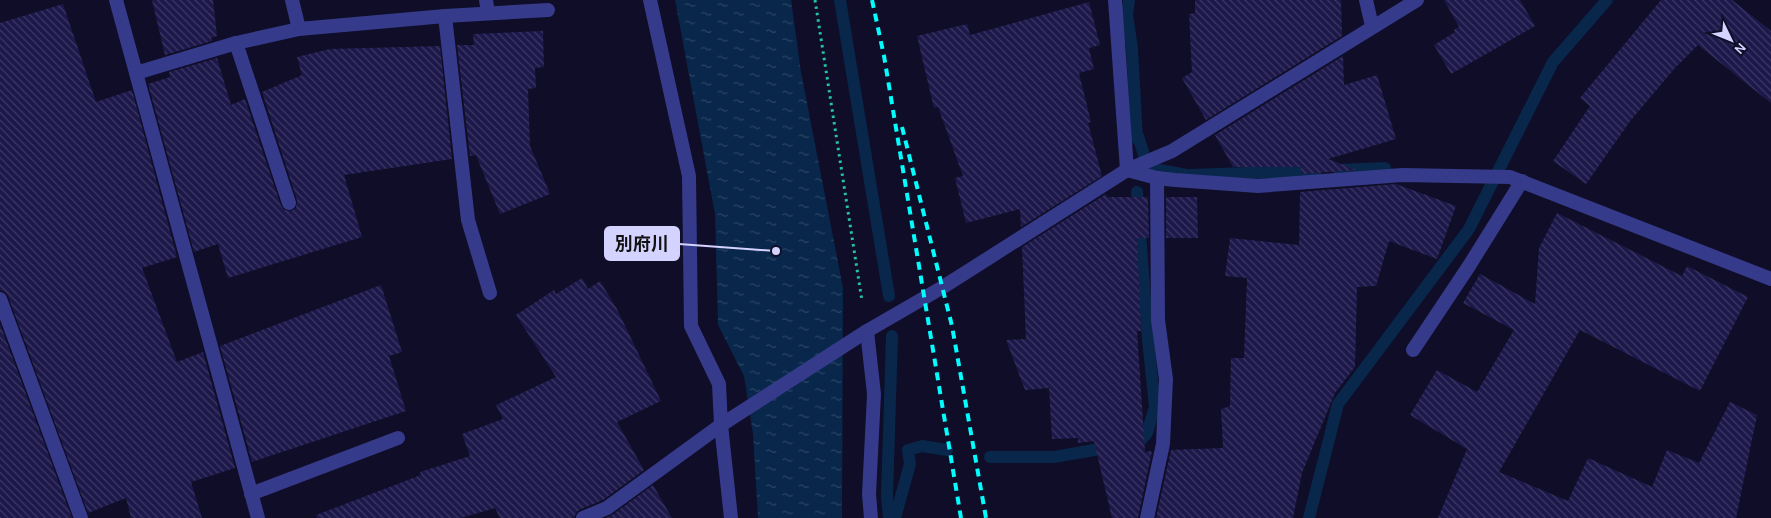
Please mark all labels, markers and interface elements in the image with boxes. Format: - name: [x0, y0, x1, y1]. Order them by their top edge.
- north arrow: [1706, 15, 1756, 65]
- text: N: [1730, 39, 1750, 58]
- callout: 別府川: [605, 227, 679, 260]
- text: 別府川: [615, 233, 669, 255]

